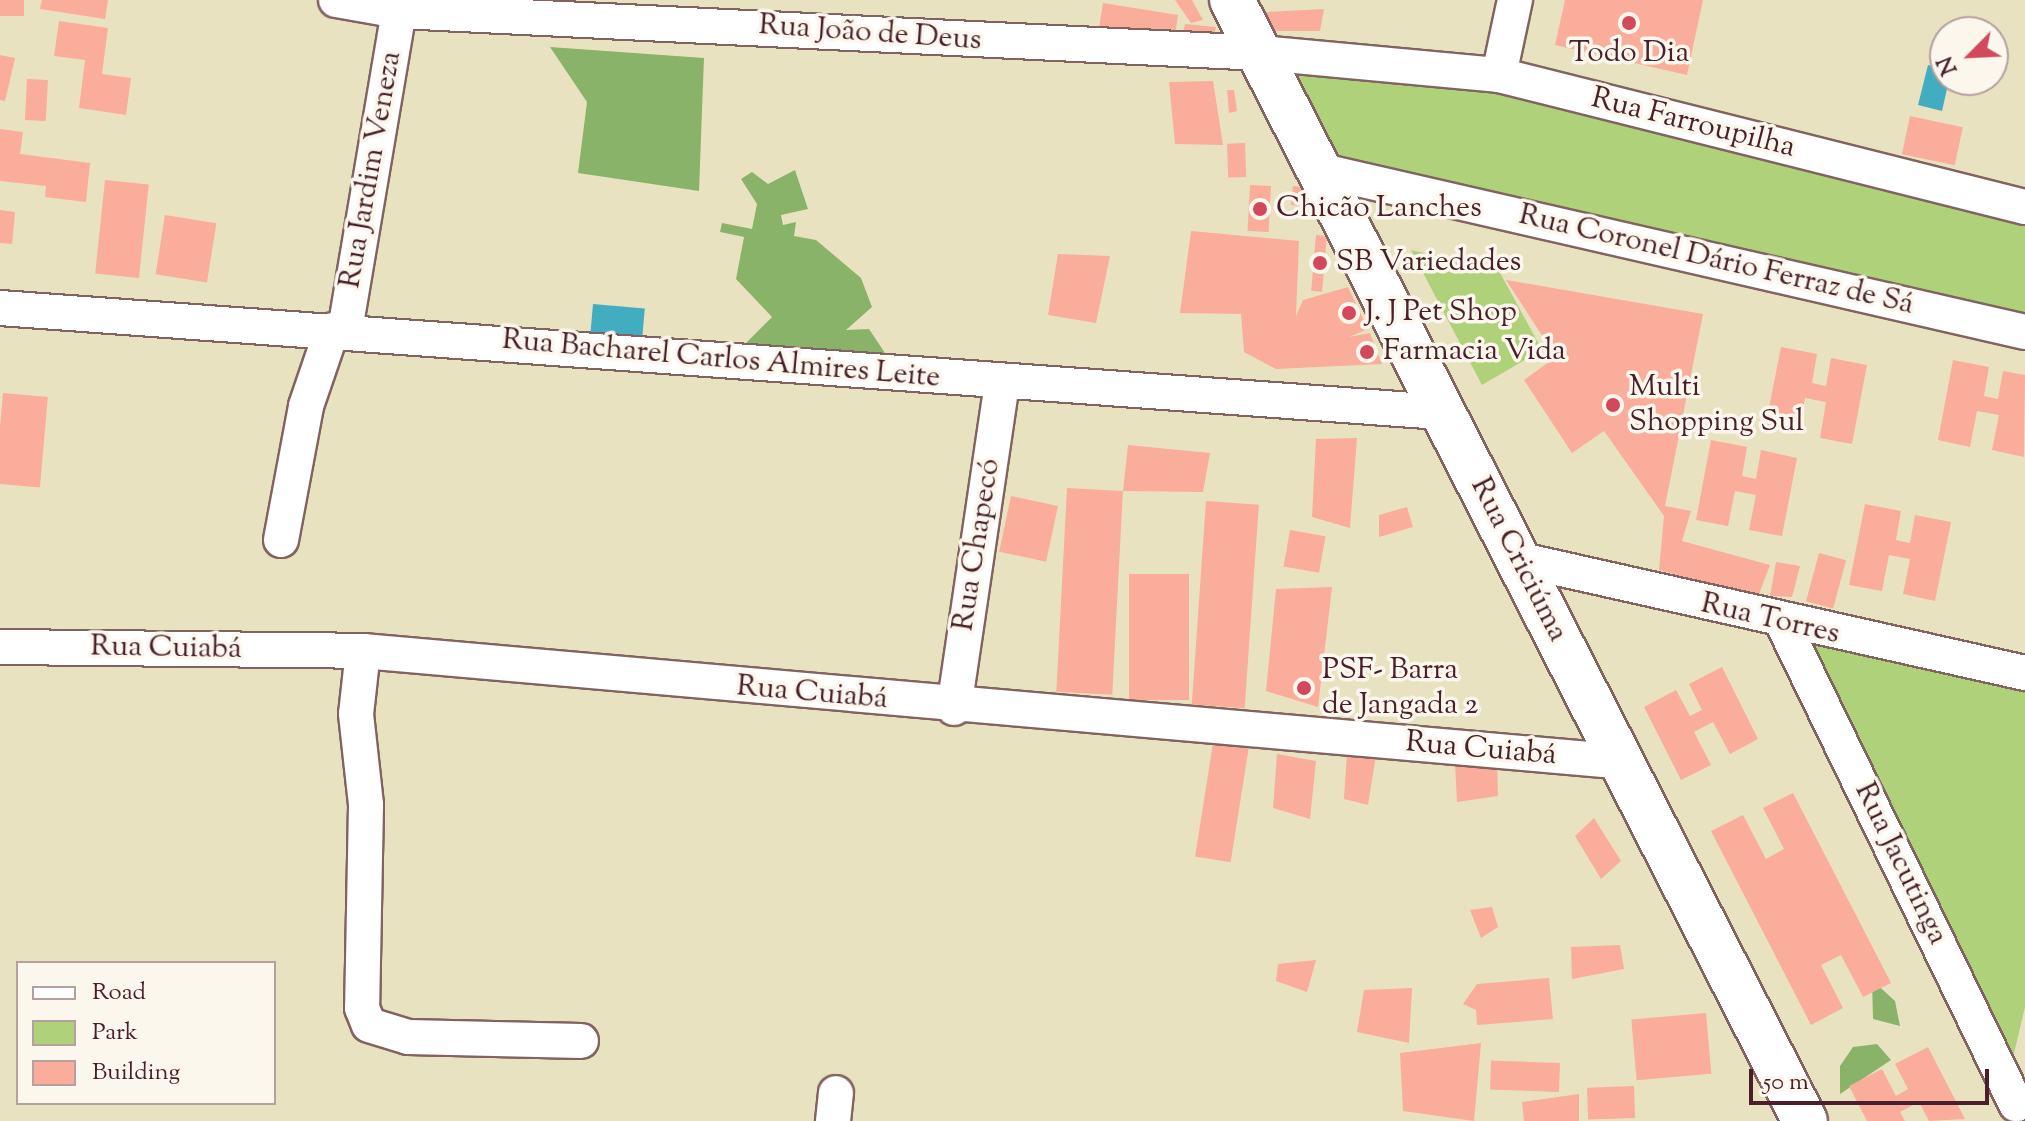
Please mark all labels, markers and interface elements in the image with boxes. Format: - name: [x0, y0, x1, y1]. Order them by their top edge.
- street label: Rua João de Deus: [757, 8, 983, 60]
- marker: Todo Dia: [1620, 14, 1638, 32]
- north arrow: [1929, 16, 2009, 96]
- place label: Todo Dia: [1569, 36, 1689, 72]
- street label: Rua Jardim Veneza: [333, 49, 411, 291]
- text: N: [1931, 50, 1967, 79]
- street label: Rua Farroupilha: [1587, 81, 1799, 167]
- place label: Chicão Lanches: [1276, 191, 1482, 227]
- street label: Rua Coronel Dário Ferraz de Sá: [1515, 198, 1917, 324]
- marker: Chicão Lanches: [1251, 200, 1269, 218]
- place label: SB Variedades: [1336, 245, 1521, 281]
- marker: SB Variedades: [1311, 254, 1329, 272]
- place label: J. J Pet Shop: [1365, 295, 1517, 331]
- marker: J. J Pet Shop: [1340, 304, 1358, 322]
- street label: Rua Bacharel Carlos Almires Leite: [500, 323, 942, 397]
- place label: Farmacia Vida: [1383, 334, 1566, 370]
- marker: Farmacia Vida: [1358, 343, 1376, 361]
- place label: Multi Shopping Sul: [1629, 370, 1804, 440]
- marker: Multi Shopping Sul: [1604, 396, 1622, 414]
- street label: Rua Chapecó: [947, 456, 1009, 634]
- street label: Rua Criciúma: [1461, 472, 1575, 648]
- street label: Rua Torres: [1697, 587, 1843, 653]
- street label: Rua Cuiabá: [90, 630, 242, 668]
- place label: PSF- Barra de Jangada 2: [1322, 653, 1478, 724]
- street label: Rua Cuiabá: [735, 669, 889, 719]
- marker: PSF- Barra de Jangada 2: [1293, 677, 1315, 699]
- street label: Rua Cuiabá: [1404, 725, 1558, 775]
- street label: Rua Jacutinga: [1845, 777, 1955, 951]
- legend: [16, 961, 276, 1105]
- text: Road: [92, 976, 146, 1010]
- text: Park: [92, 1016, 138, 1050]
- scale bar: [1753, 1053, 1993, 1103]
- text: Building: [92, 1056, 180, 1090]
- text: 50 m: [1763, 1066, 1809, 1100]

